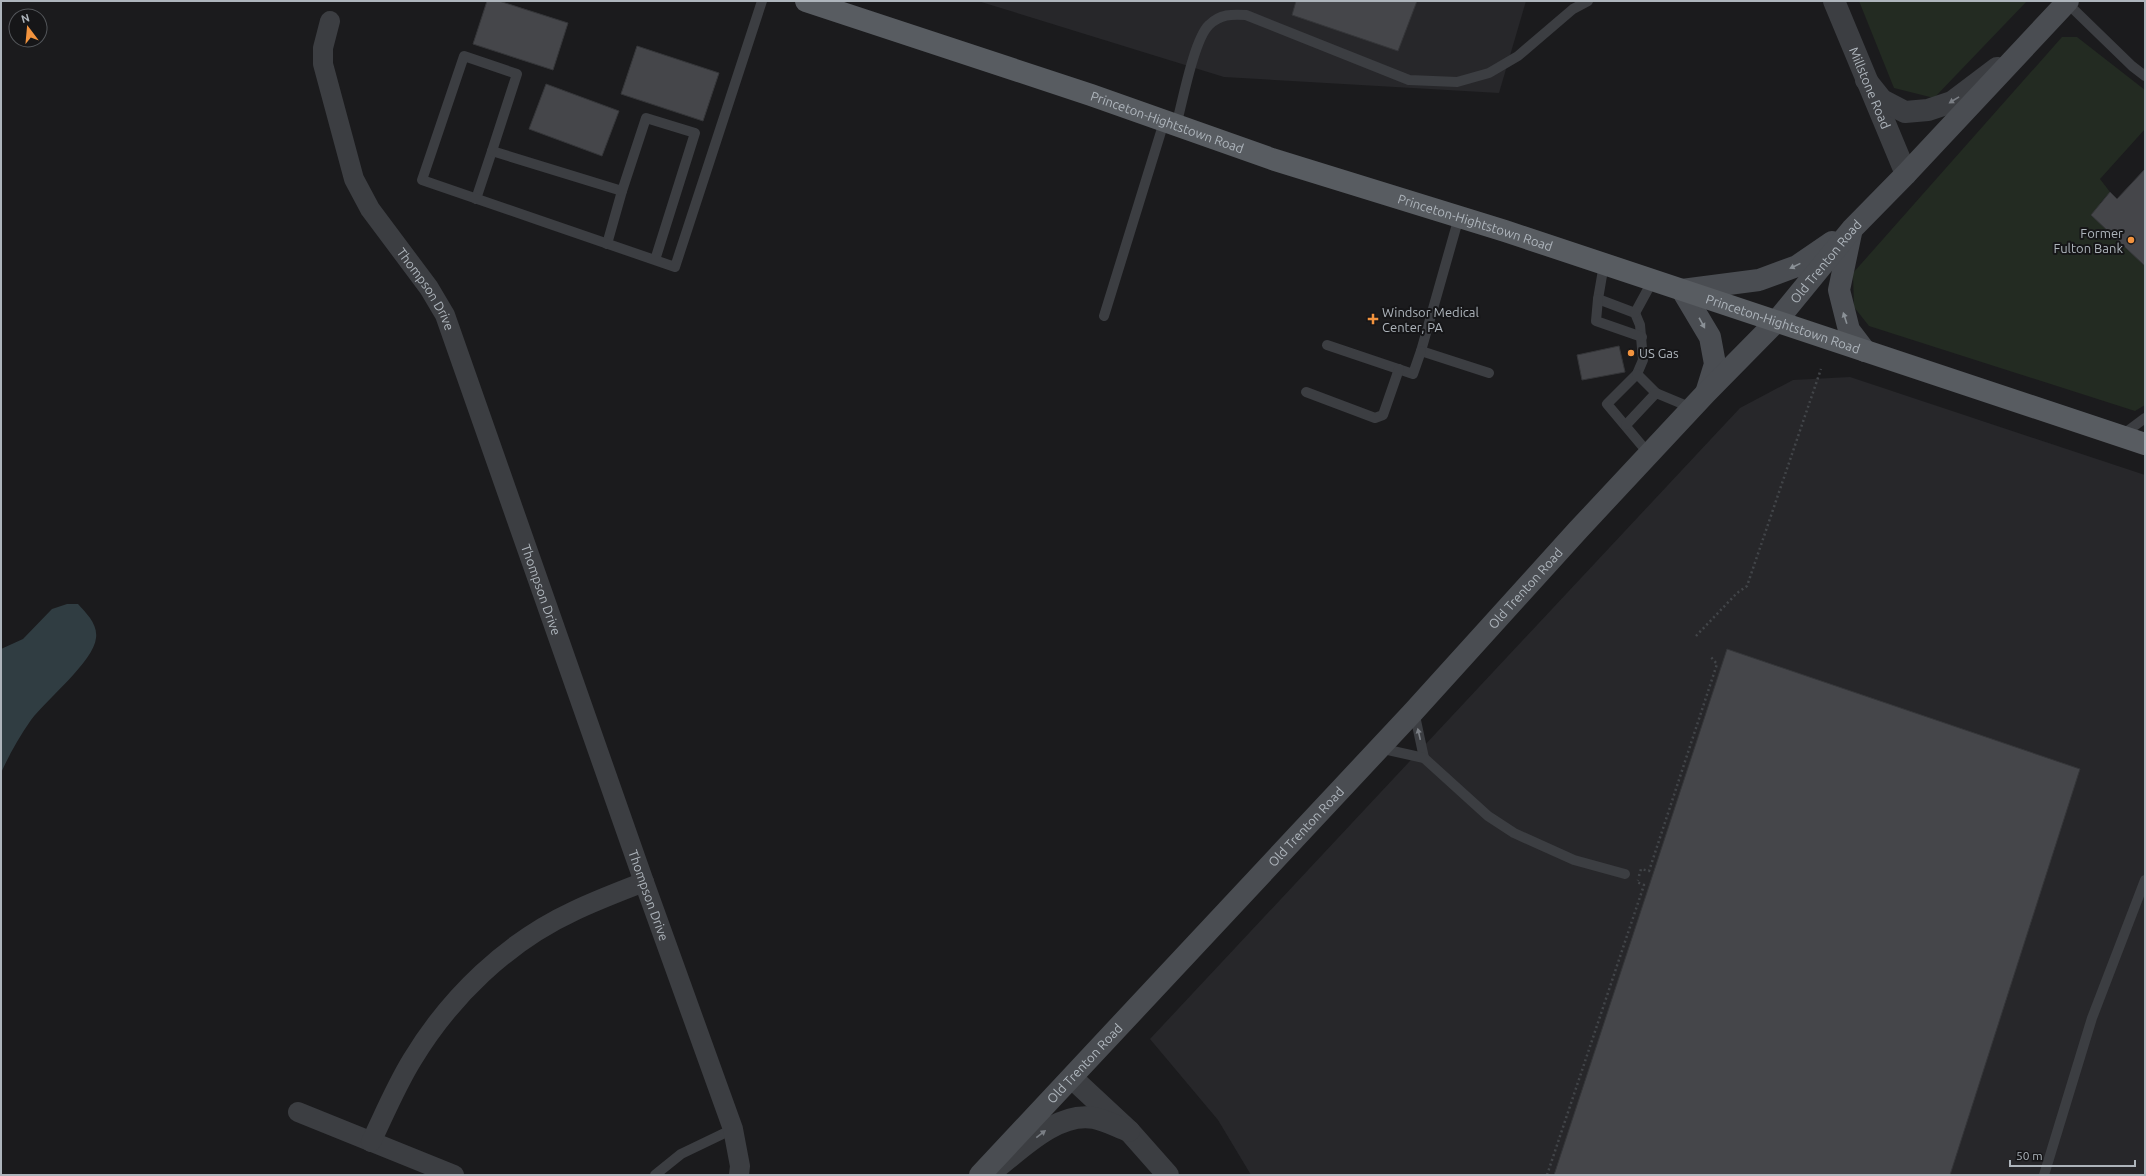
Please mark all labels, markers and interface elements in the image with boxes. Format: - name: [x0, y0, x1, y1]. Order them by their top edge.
- north arrow: [8, 8, 48, 48]
- text: N: [20, 11, 31, 25]
- street label: Millstone Road: [1847, 45, 1893, 131]
- street label: Princeton-Hightstown Road: [1089, 88, 1246, 155]
- one-way arrow: [1949, 96, 1959, 104]
- street label: Princeton-Hightstown Road: [1396, 191, 1554, 253]
- street label: Old Trenton Road: [1787, 217, 1864, 306]
- place label: Former Fulton Bank: [2054, 226, 2123, 255]
- marker: Former Fulton Bank: [2126, 235, 2136, 245]
- street label: Thompson Drive: [394, 245, 457, 332]
- one-way arrow: [1790, 263, 1801, 269]
- street label: Princeton-Hightstown Road: [1704, 291, 1862, 356]
- place label: Windsor Medical Center, PA: [1382, 305, 1480, 335]
- one-way arrow: [1842, 311, 1848, 323]
- marker: Windsor Medical Center, PA: [1367, 313, 1379, 325]
- one-way arrow: [1699, 317, 1706, 329]
- place label: US Gas: [1639, 346, 1679, 360]
- marker: US Gas: [1626, 348, 1636, 358]
- street label: Thompson Drive: [519, 542, 564, 637]
- street label: Old Trenton Road: [1485, 545, 1565, 631]
- one-way arrow: [1416, 728, 1422, 741]
- street label: Old Trenton Road: [1265, 784, 1346, 869]
- street label: Thompson Drive: [626, 848, 672, 943]
- street label: Old Trenton Road: [1044, 1021, 1125, 1106]
- one-way arrow: [1035, 1130, 1046, 1138]
- scale bar: [2010, 1142, 2135, 1168]
- text: 50 m: [2016, 1149, 2043, 1162]

